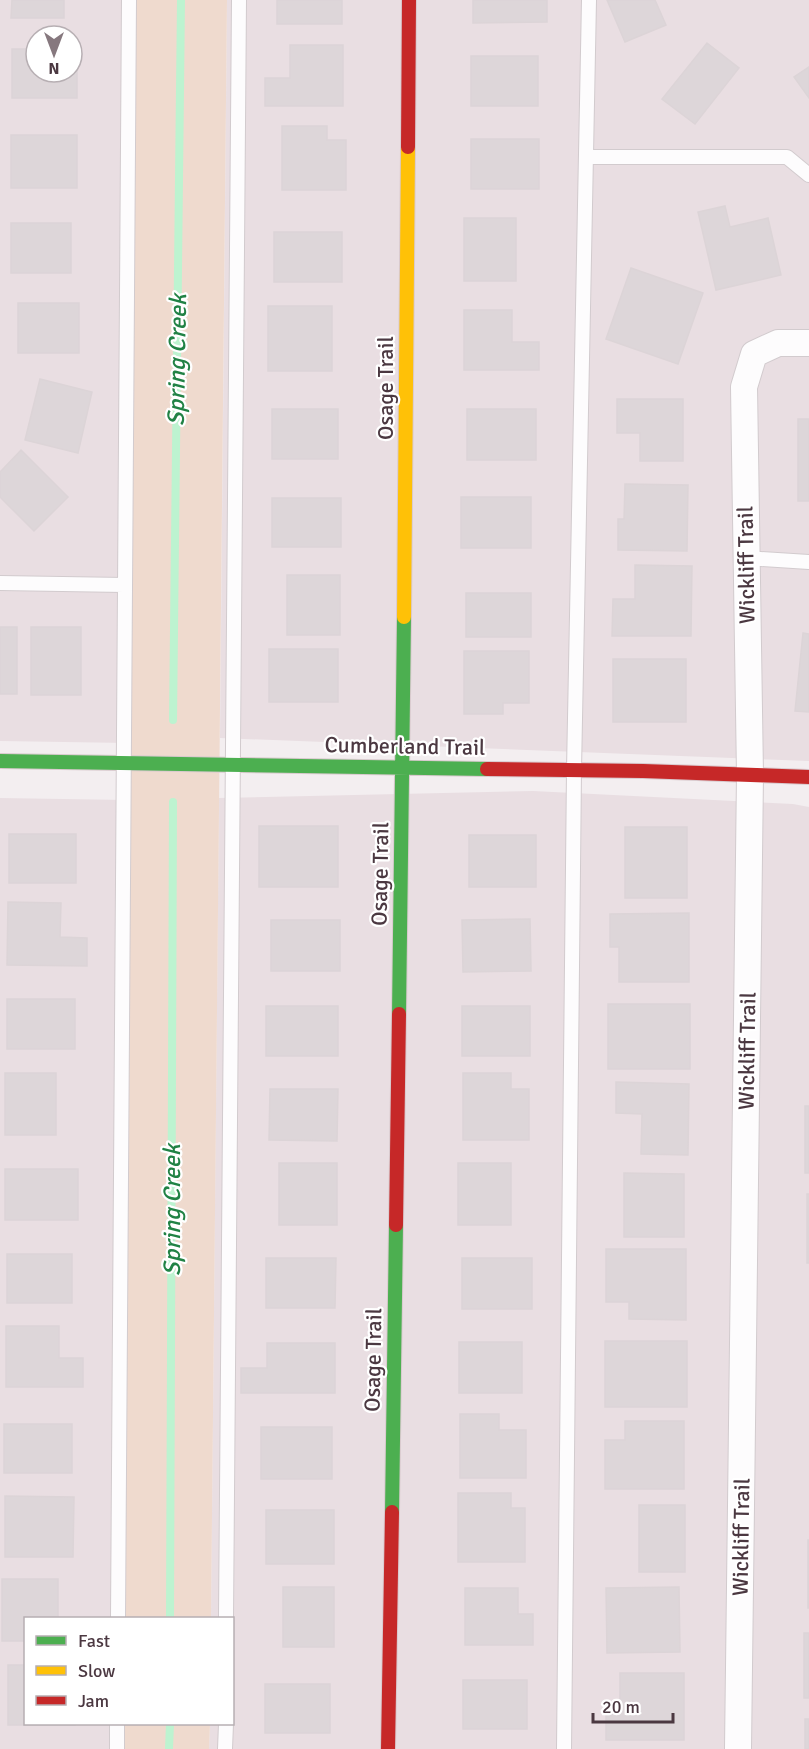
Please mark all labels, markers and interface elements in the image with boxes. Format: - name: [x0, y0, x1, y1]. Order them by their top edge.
- north arrow: [24, 24, 84, 84]
- text: N: [48, 58, 60, 78]
- water label: Spring Creek: [161, 292, 193, 426]
- street label: Osage Trail: [372, 336, 399, 440]
- street label: Wickliff Trail: [731, 506, 761, 624]
- street label: Cumberland Trail: [324, 731, 486, 761]
- street label: Osage Trail: [366, 822, 394, 926]
- street label: Wickliff Trail: [732, 992, 762, 1110]
- water label: Spring Creek: [157, 1142, 187, 1276]
- street label: Osage Trail: [359, 1308, 387, 1412]
- street label: Wickliff Trail: [726, 1478, 756, 1596]
- legend: [24, 1617, 234, 1725]
- text: Fast: [78, 1630, 110, 1652]
- text: Slow: [78, 1660, 115, 1682]
- scale bar: [593, 1686, 672, 1724]
- text: Jam: [78, 1690, 109, 1712]
- text: 20 m: [602, 1696, 640, 1718]

